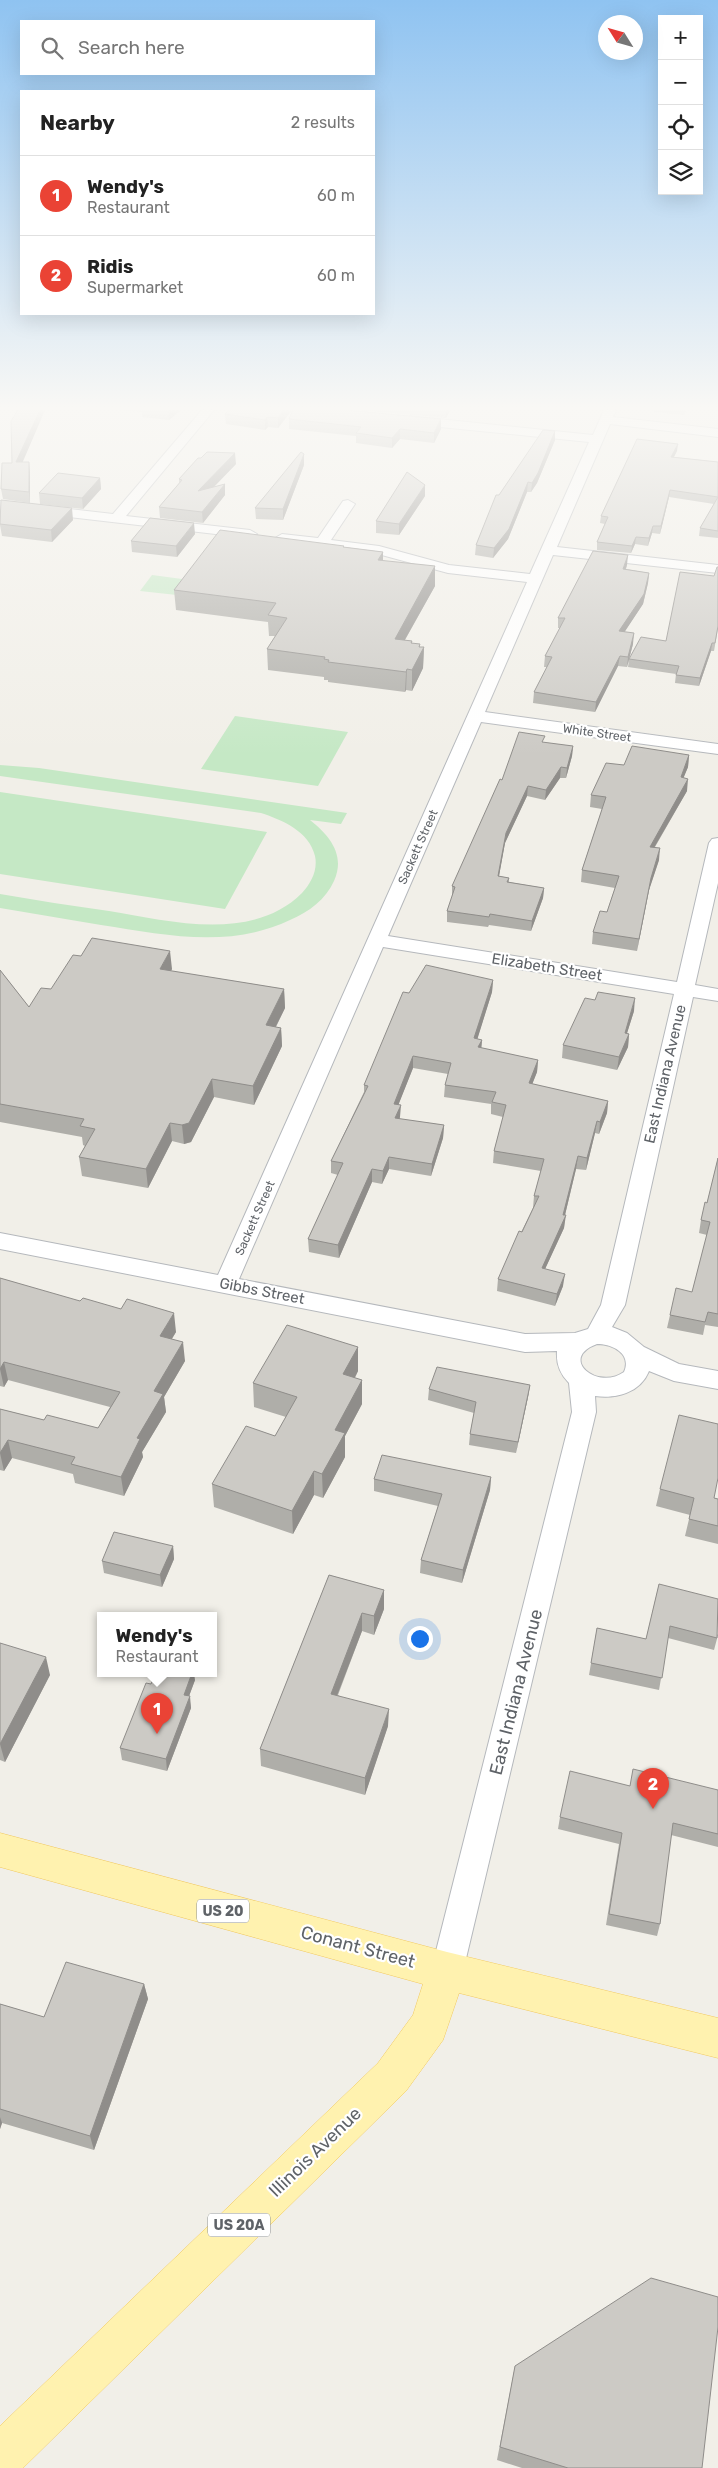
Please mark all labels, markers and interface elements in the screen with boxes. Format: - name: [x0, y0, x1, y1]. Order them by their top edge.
- north arrow: [598, 15, 643, 60]
- map controls: [658, 15, 703, 195]
- button: +: [658, 15, 703, 60]
- search box: [20, 20, 375, 75]
- icon: search: [38, 34, 66, 62]
- text: Search here: [78, 36, 185, 59]
- button: −: [658, 60, 703, 105]
- button: locate: [658, 105, 703, 150]
- text: Nearby: [40, 110, 115, 135]
- text: 2 results: [291, 113, 355, 132]
- button: layers: [658, 150, 703, 195]
- text: Wendy's: [87, 175, 164, 198]
- text: 1: [52, 186, 60, 205]
- text: 60 m: [317, 186, 355, 205]
- text: Restaurant: [87, 198, 170, 217]
- text: Ridis: [87, 255, 134, 278]
- text: 2: [51, 266, 61, 285]
- text: 60 m: [317, 266, 355, 285]
- text: Supermarket: [87, 278, 183, 297]
- street label: White Street: [562, 721, 632, 745]
- street label: Sackett Street: [395, 807, 441, 887]
- street label: Elizabeth Street: [490, 949, 604, 985]
- street label: East Indiana Avenue: [640, 1003, 690, 1145]
- street label: Sackett Street: [232, 1178, 278, 1258]
- street label: Gibbs Street: [218, 1274, 306, 1308]
- street label: East Indiana Avenue: [485, 1607, 547, 1777]
- popup: [97, 1612, 217, 1677]
- text: Wendy's: [116, 1624, 193, 1647]
- your location: [407, 1626, 433, 1652]
- text: Restaurant: [116, 1647, 198, 1666]
- pin: 1: [141, 1693, 173, 1734]
- pin: 2: [637, 1768, 669, 1809]
- road number: US 20: [197, 1900, 249, 1922]
- street label: Conant Street: [298, 1921, 418, 1973]
- street label: Illinois Avenue: [264, 2102, 366, 2202]
- road number: US 20A: [208, 2214, 270, 2236]

